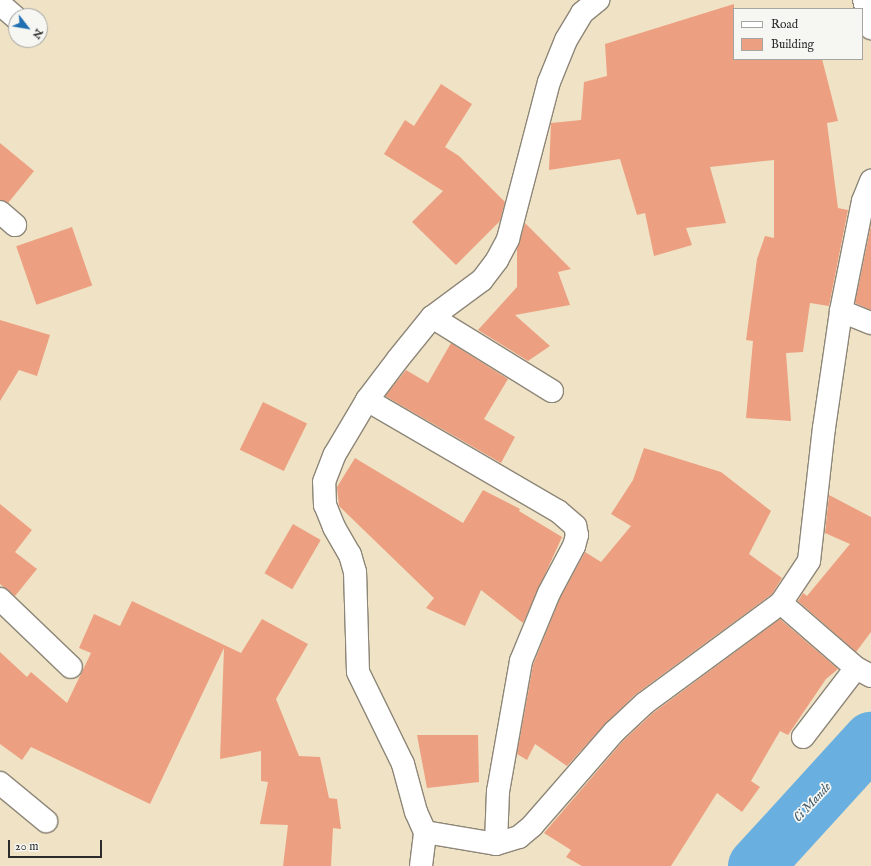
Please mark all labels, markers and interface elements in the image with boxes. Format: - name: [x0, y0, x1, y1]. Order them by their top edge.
- north arrow: [8, 8, 48, 48]
- legend: [733, 8, 863, 60]
- text: Road: [771, 17, 798, 32]
- text: N: [29, 26, 46, 41]
- text: Building: [771, 37, 814, 52]
- water label: Ci Mande: [791, 780, 835, 826]
- scale bar: [10, 832, 104, 858]
- text: 20 m: [15, 839, 38, 854]

